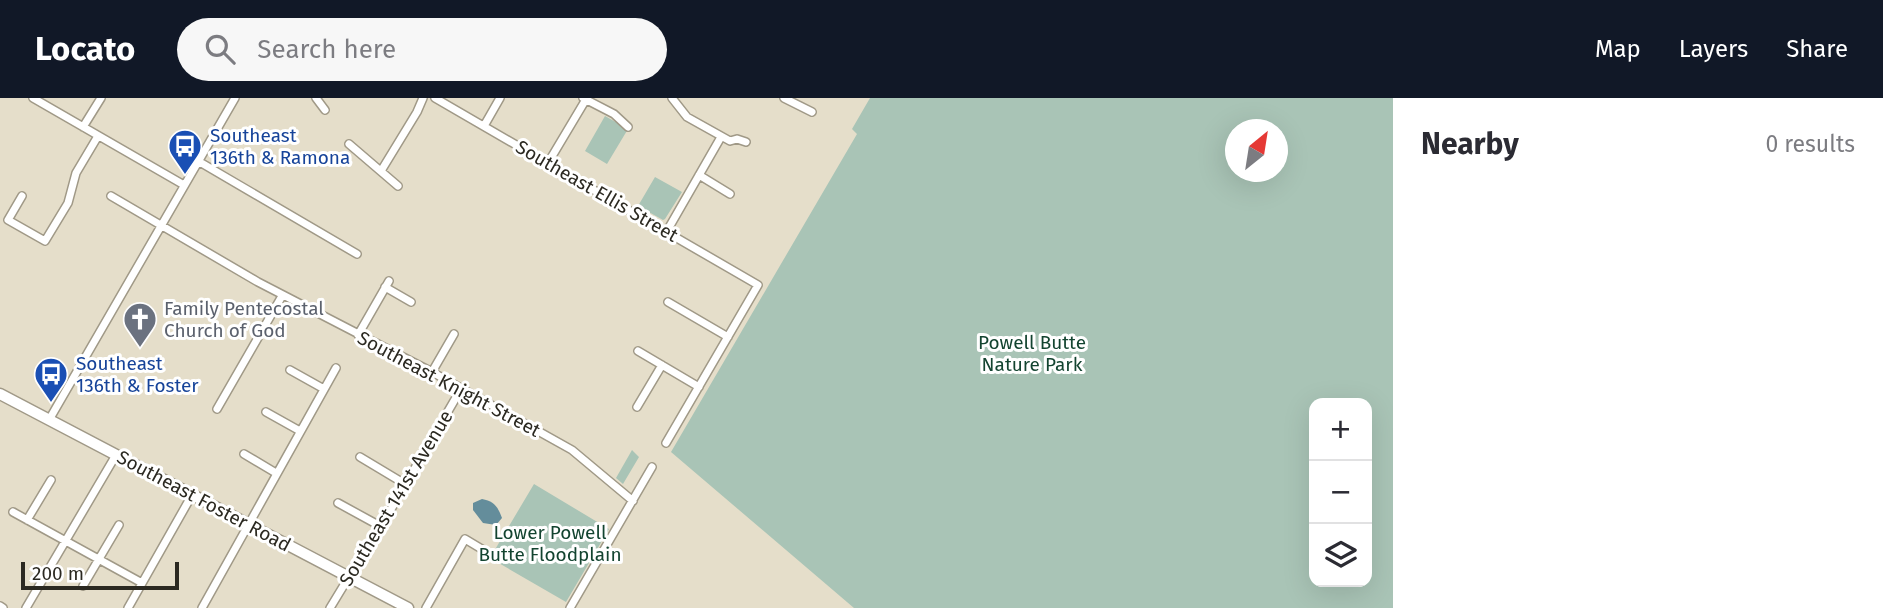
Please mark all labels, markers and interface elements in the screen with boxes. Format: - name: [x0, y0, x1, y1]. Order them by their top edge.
- search box: [177, 18, 667, 81]
- text: Locato: [35, 29, 135, 69]
- icon: search: [201, 30, 239, 68]
- text: Search here: [257, 34, 396, 65]
- text: Map: [1595, 35, 1641, 63]
- text: Layers: [1679, 35, 1748, 63]
- text: Share: [1786, 35, 1848, 63]
- north arrow: [1225, 119, 1288, 182]
- place label: Southeast 136th & Ramona: [210, 124, 350, 169]
- text: Nearby: [1421, 126, 1519, 162]
- bus stop icon: Southeast 136th & Ramona: [166, 127, 204, 176]
- text: 0 results: [1765, 130, 1855, 158]
- street label: Southeast Ellis Street: [512, 135, 682, 247]
- place label: Family Pentecostal Church of God: [164, 297, 324, 342]
- church icon: Family Pentecostal Church of God: [121, 300, 159, 349]
- street label: Southeast Knight Street: [354, 326, 544, 442]
- park label: Powell Butte Nature Park: [978, 331, 1086, 376]
- place label: Southeast 136th & Foster: [76, 352, 199, 397]
- bus stop icon: Southeast 136th & Foster: [32, 355, 70, 404]
- map controls: [1309, 398, 1372, 587]
- button: +: [1309, 398, 1372, 461]
- street label: Southeast 141st Avenue: [334, 406, 458, 590]
- street label: Southeast Foster Road: [113, 445, 295, 557]
- button: −: [1309, 461, 1372, 524]
- park label: Lower Powell Butte Floodplain: [478, 521, 622, 566]
- button: layers: [1309, 524, 1372, 587]
- scale bar: [21, 559, 178, 591]
- text: 200 m: [32, 562, 84, 585]

